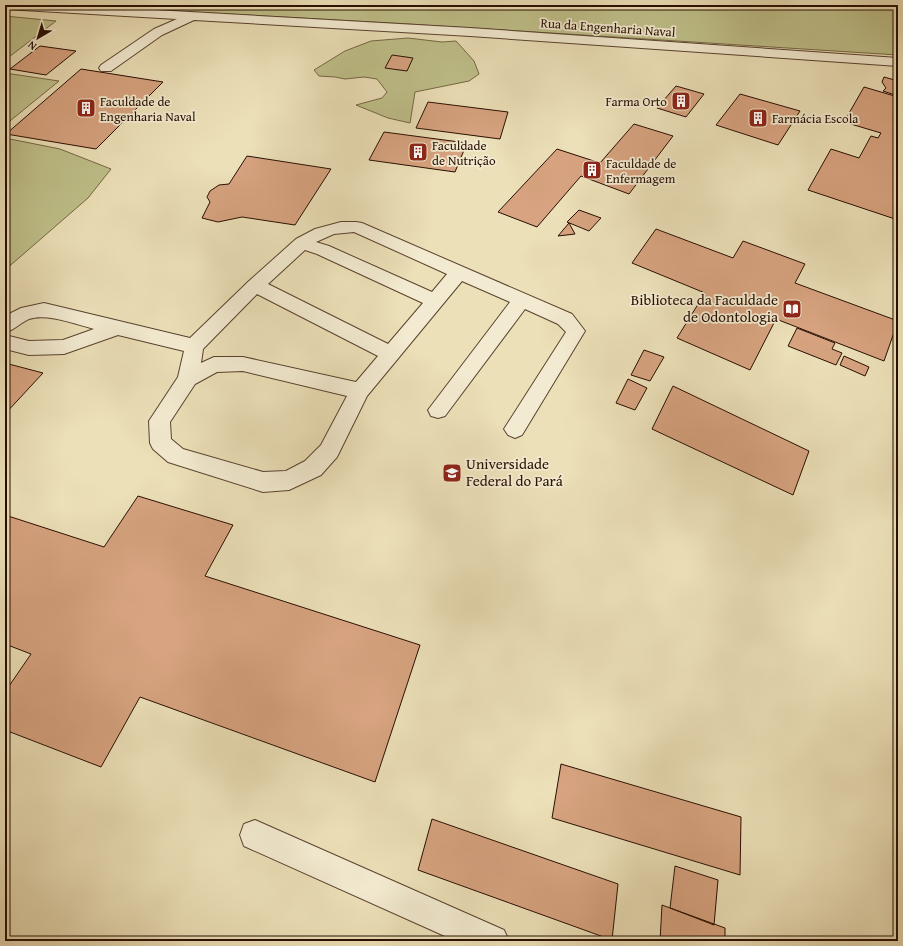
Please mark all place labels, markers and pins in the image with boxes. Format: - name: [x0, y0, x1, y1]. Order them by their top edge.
- building icon: Farma Orto: [670, 90, 692, 112]
- place label: Faculdade de Engenharia Naval: [100, 92, 196, 126]
- place label: Farma Orto: [606, 92, 667, 111]
- building icon: Faculdade de Engenharia Naval: [75, 97, 97, 119]
- building icon: Farmácia Escola: [747, 107, 769, 129]
- place label: Farmácia Escola: [772, 109, 859, 128]
- place label: Faculdade de Nutrição: [432, 136, 496, 170]
- building icon: Faculdade de Nutrição: [407, 141, 429, 163]
- place label: Faculdade de Enfermagem: [606, 154, 676, 188]
- building icon: Faculdade de Enfermagem: [581, 159, 603, 181]
- place label: Biblioteca da Faculdade de Odontologia: [631, 289, 778, 327]
- library icon: Biblioteca da Faculdade de Odontologia: [781, 298, 803, 320]
- place label: Universidade Federal do Pará: [466, 453, 563, 491]
- school or university icon: Universidade Federal do Pará: [441, 462, 463, 484]

